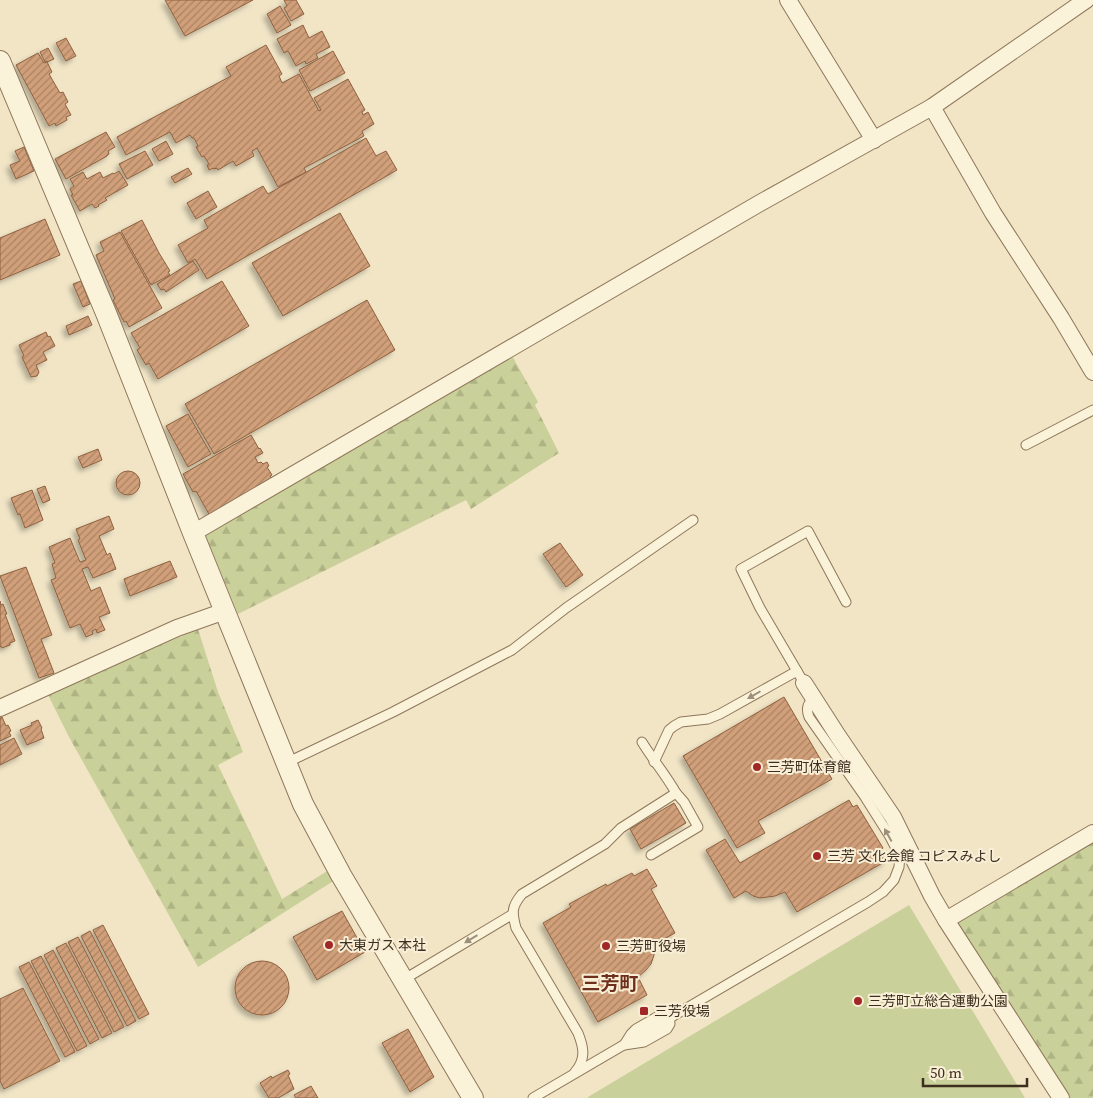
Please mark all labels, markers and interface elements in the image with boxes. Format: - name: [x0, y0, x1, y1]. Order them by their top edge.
- one-way arrow: [748, 690, 761, 699]
- place label: 三芳町体育館: [767, 757, 851, 777]
- marker: 三芳町体育館: [751, 761, 763, 773]
- one-way arrow: [884, 828, 893, 841]
- place label: 三芳 文化会館 コピスみよし: [827, 846, 1002, 866]
- marker: 三芳 文化会館 コピスみよし: [811, 850, 823, 862]
- place label: 大東ガス 本社: [339, 935, 426, 955]
- one-way arrow: [465, 935, 478, 944]
- place label: 三芳町役場: [616, 936, 686, 956]
- marker: 大東ガス 本社: [323, 939, 335, 951]
- marker: 三芳町役場: [600, 940, 612, 952]
- district label: 三芳町: [581, 970, 639, 996]
- place label: 三芳町立総合運動公園: [868, 991, 1008, 1011]
- marker: 三芳町立総合運動公園: [852, 995, 864, 1007]
- place label: 三芳役場: [654, 1001, 710, 1021]
- marker: 三芳役場: [638, 1005, 650, 1017]
- scale bar: [923, 1056, 1027, 1088]
- text: 50 m: [930, 1062, 962, 1083]

